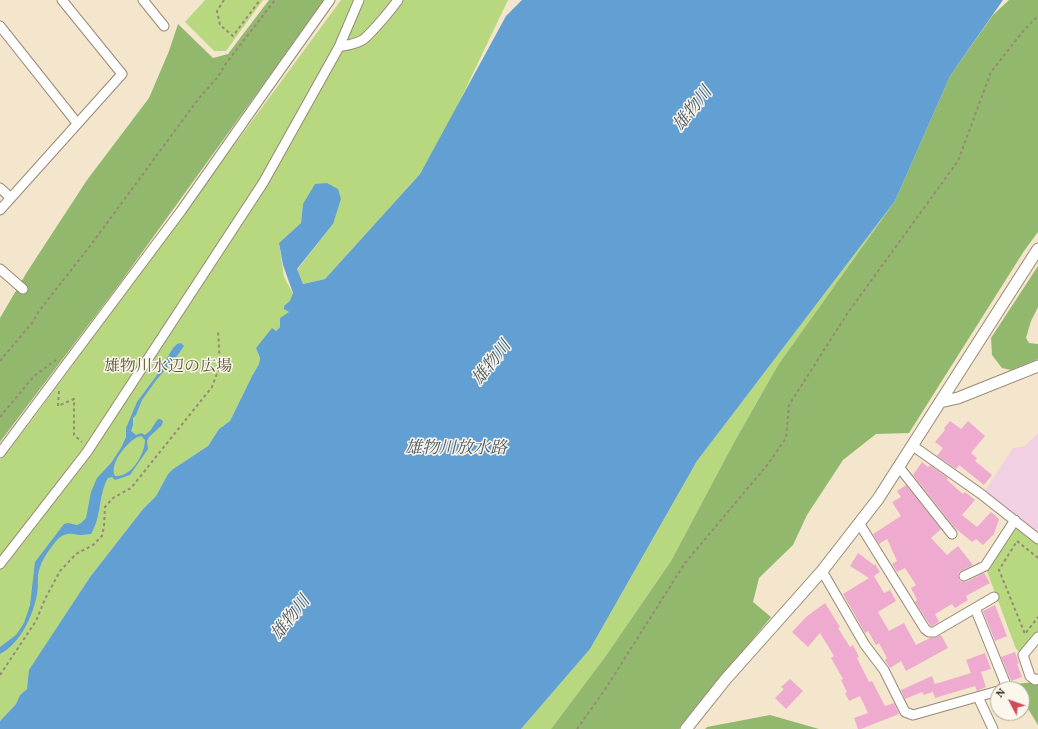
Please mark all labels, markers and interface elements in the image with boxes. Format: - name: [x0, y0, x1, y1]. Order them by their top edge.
- water label: 雄物川: [670, 84, 718, 136]
- water label: 雄物川: [469, 338, 517, 390]
- park label: 雄物川水辺の広場: [104, 358, 232, 378]
- water label: 雄物川放水路: [405, 440, 507, 460]
- water label: 雄物川: [268, 593, 316, 645]
- north arrow: [990, 681, 1030, 721]
- text: N: [993, 686, 1010, 701]

